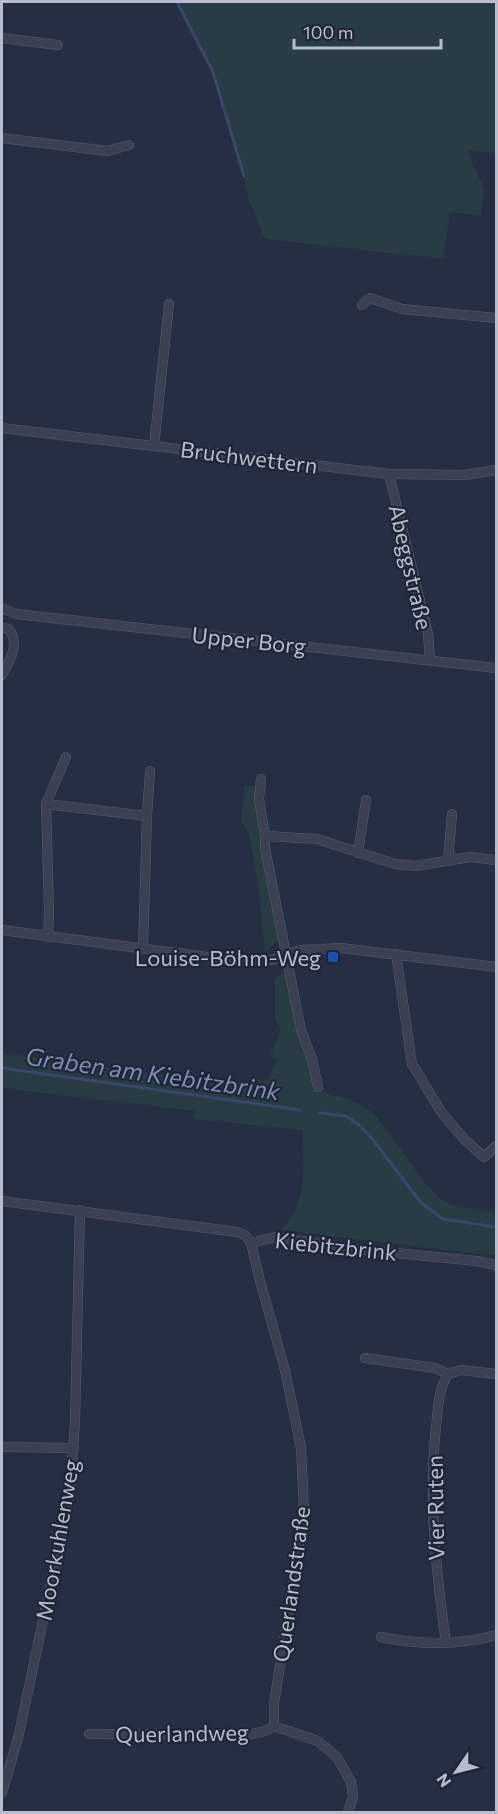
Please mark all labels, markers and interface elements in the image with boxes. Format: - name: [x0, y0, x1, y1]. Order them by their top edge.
- scale bar: [294, 12, 441, 50]
- text: 100 m: [303, 21, 353, 43]
- street label: Bruchwettern: [179, 435, 319, 479]
- street label: Abeggstraße: [383, 502, 439, 632]
- street label: Upper Borg: [191, 621, 308, 659]
- place label: Louise-Böhm-Weg: [135, 944, 321, 971]
- marker: Louise-Böhm-Weg: [326, 950, 340, 964]
- water label: Graben am Kiebitzbrink: [24, 1041, 283, 1105]
- street label: Kiebitzbrink: [274, 1226, 398, 1266]
- street label: Vier Ruten: [421, 1455, 449, 1561]
- street label: Moorkuhlenweg: [30, 1457, 84, 1623]
- street label: Querlandstraße: [267, 1504, 315, 1664]
- street label: Querlandweg: [115, 1718, 249, 1748]
- north arrow: [426, 1742, 486, 1802]
- text: N: [432, 1771, 455, 1791]

